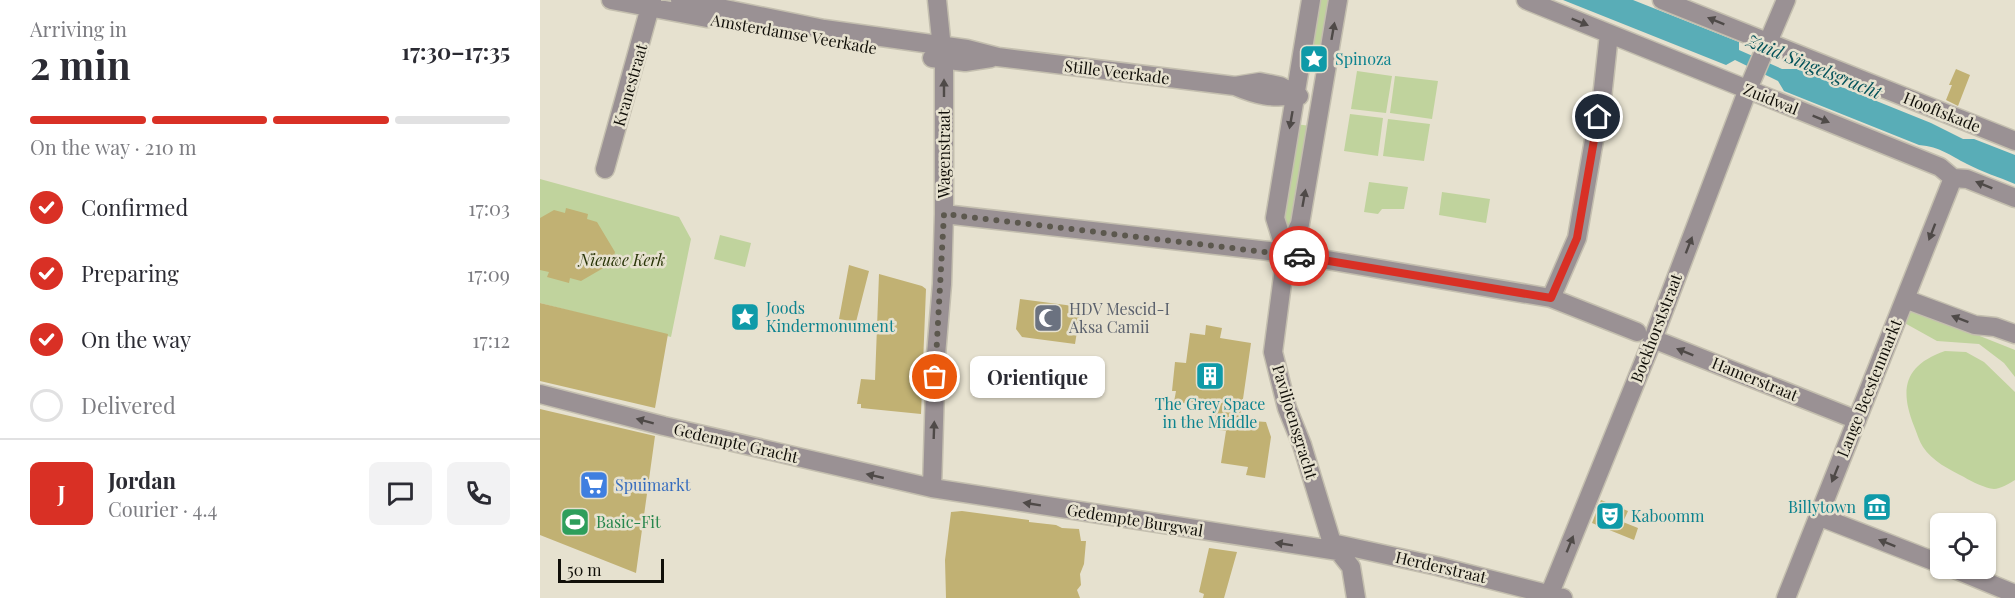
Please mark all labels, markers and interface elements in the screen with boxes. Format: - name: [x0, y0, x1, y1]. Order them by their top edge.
- street label: Amsterdamse Veerkade: [708, 8, 879, 58]
- text: Arriving in: [30, 15, 127, 42]
- one-way arrow: [1706, 16, 1724, 26]
- one-way arrow: [1571, 18, 1589, 27]
- one-way arrow: [1329, 21, 1338, 40]
- water label: Zuid Singelsgracht: [1742, 28, 1886, 104]
- text: 17:30–17:35: [402, 36, 510, 66]
- text: 2 min: [30, 38, 131, 90]
- street label: Kranestraat: [608, 41, 651, 128]
- place icon: Spinoza: [1298, 43, 1330, 75]
- place label: Spinoza: [1335, 48, 1392, 69]
- street label: Stille Veerkade: [1063, 55, 1171, 88]
- street label: Zuidwal: [1741, 78, 1802, 119]
- one-way arrow: [939, 79, 949, 98]
- street label: Hooftskade: [1900, 87, 1984, 137]
- pin: [1572, 91, 1623, 142]
- icon: home: [1581, 100, 1614, 133]
- street label: Wagenstraat: [933, 109, 954, 200]
- one-way arrow: [1286, 111, 1295, 130]
- one-way arrow: [1813, 114, 1831, 124]
- text: On the way · 210 m: [30, 133, 197, 160]
- one-way arrow: [1975, 180, 1993, 190]
- one-way arrow: [1300, 188, 1309, 207]
- icon: check: [30, 191, 63, 224]
- text: Confirmed: [81, 192, 188, 222]
- text: 17:03: [468, 194, 510, 221]
- one-way arrow: [1926, 223, 1936, 241]
- courier: [1269, 226, 1329, 286]
- one-way arrow: [1684, 236, 1694, 254]
- icon: car: [1283, 240, 1316, 273]
- park label: Nieuwe Kerk: [577, 249, 665, 270]
- icon: check: [30, 257, 63, 290]
- text: Preparing: [81, 258, 179, 288]
- text: 17:09: [467, 260, 510, 287]
- street label: Boekhorststraat: [1625, 270, 1686, 385]
- place label: Joods Kindermonument: [765, 297, 895, 336]
- place label: HDV Mescid-I Aksa Camii: [1068, 298, 1170, 337]
- place icon: Joods Kindermonument: [729, 301, 761, 333]
- mosque icon: HDV Mescid-I Aksa Camii: [1032, 302, 1064, 334]
- one-way arrow: [1950, 314, 1968, 324]
- street label: Lange Beestenmarkt: [1831, 315, 1906, 460]
- icon: check: [30, 323, 63, 356]
- text: On the way: [81, 324, 191, 354]
- text: 17:12: [472, 326, 510, 353]
- one-way arrow: [1676, 347, 1694, 357]
- pin: [909, 351, 960, 402]
- street label: Hamerstraat: [1709, 352, 1802, 405]
- callout: Orientique: [971, 356, 1106, 398]
- icon: bag: [918, 360, 951, 393]
- building icon: The Grey Space in the Middle: [1194, 360, 1226, 392]
- street label: Paviljoensgracht: [1268, 362, 1323, 482]
- text: Orientique: [987, 363, 1088, 390]
- text: Delivered: [81, 390, 176, 420]
- place label: The Grey Space in the Middle: [1155, 393, 1265, 432]
- one-way arrow: [635, 415, 654, 425]
- street label: Gedempte Gracht: [672, 418, 801, 467]
- one-way arrow: [929, 420, 938, 439]
- button: chat: [369, 462, 432, 525]
- button: phone: [447, 462, 510, 525]
- text: Jordan: [108, 465, 176, 495]
- one-way arrow: [1830, 465, 1839, 483]
- supermarket icon: Spuimarkt: [578, 469, 610, 501]
- one-way arrow: [866, 470, 884, 480]
- place label: Spuimarkt: [615, 474, 691, 495]
- text: J: [57, 478, 66, 508]
- museum icon: Billytown: [1861, 491, 1893, 523]
- text: Courier · 4.4: [108, 495, 217, 522]
- place label: Billytown: [1788, 496, 1856, 517]
- street label: Gedempte Burgwal: [1066, 498, 1205, 541]
- one-way arrow: [1022, 499, 1041, 508]
- theatre icon: Kaboomm: [1594, 500, 1626, 532]
- place label: Kaboomm: [1631, 505, 1704, 526]
- sports icon: Basic-Fit: [559, 506, 591, 538]
- place label: Basic-Fit: [596, 511, 661, 532]
- map controls: [1930, 513, 1996, 579]
- button: locate: [1930, 513, 1996, 579]
- one-way arrow: [1565, 534, 1575, 552]
- one-way arrow: [1877, 538, 1895, 548]
- one-way arrow: [1274, 539, 1293, 548]
- street label: Herderstraat: [1394, 546, 1489, 587]
- scale bar: [558, 556, 664, 584]
- text: 50 m: [567, 559, 601, 580]

